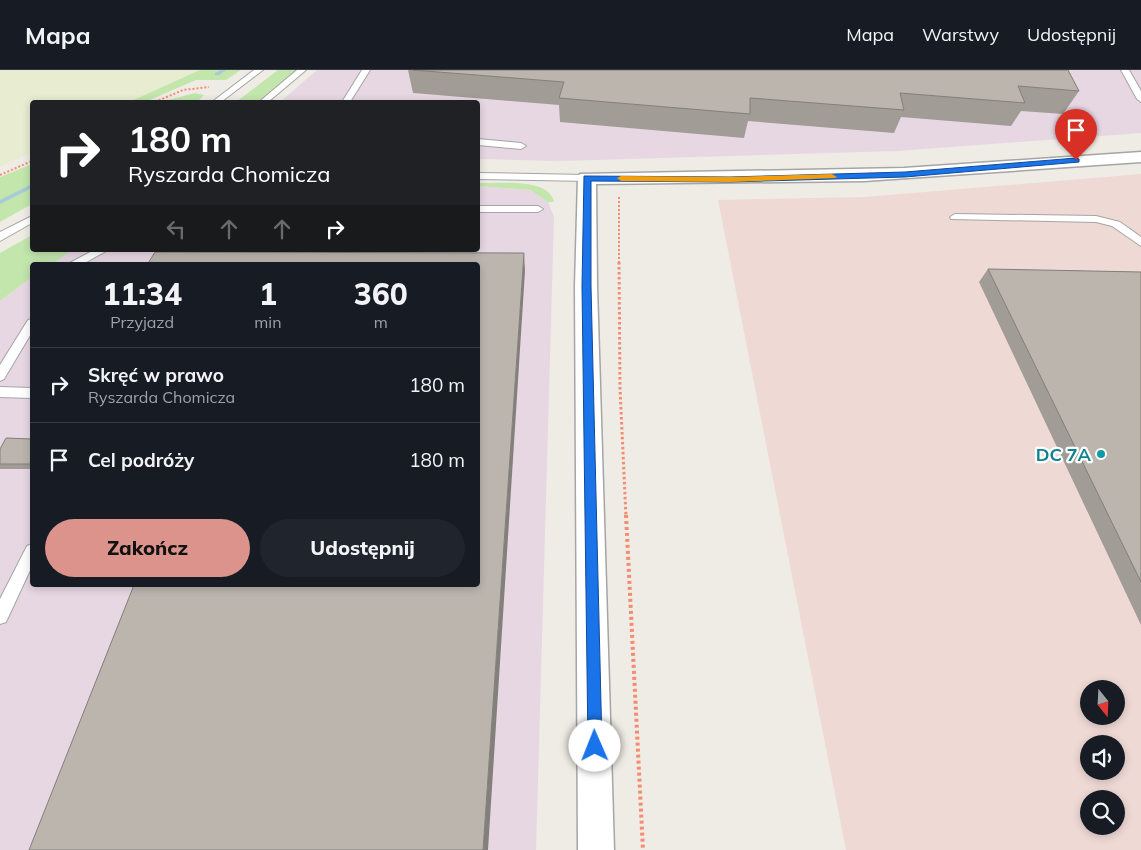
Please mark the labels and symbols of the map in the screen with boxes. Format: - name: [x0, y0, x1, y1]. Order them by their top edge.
- pin: [1055, 109, 1097, 160]
- place label: DC 7A: [1036, 443, 1091, 466]
- marker: DC 7A: [1095, 448, 1107, 460]
- north arrow: [1080, 680, 1125, 725]
- position arrow: [568, 719, 620, 771]

